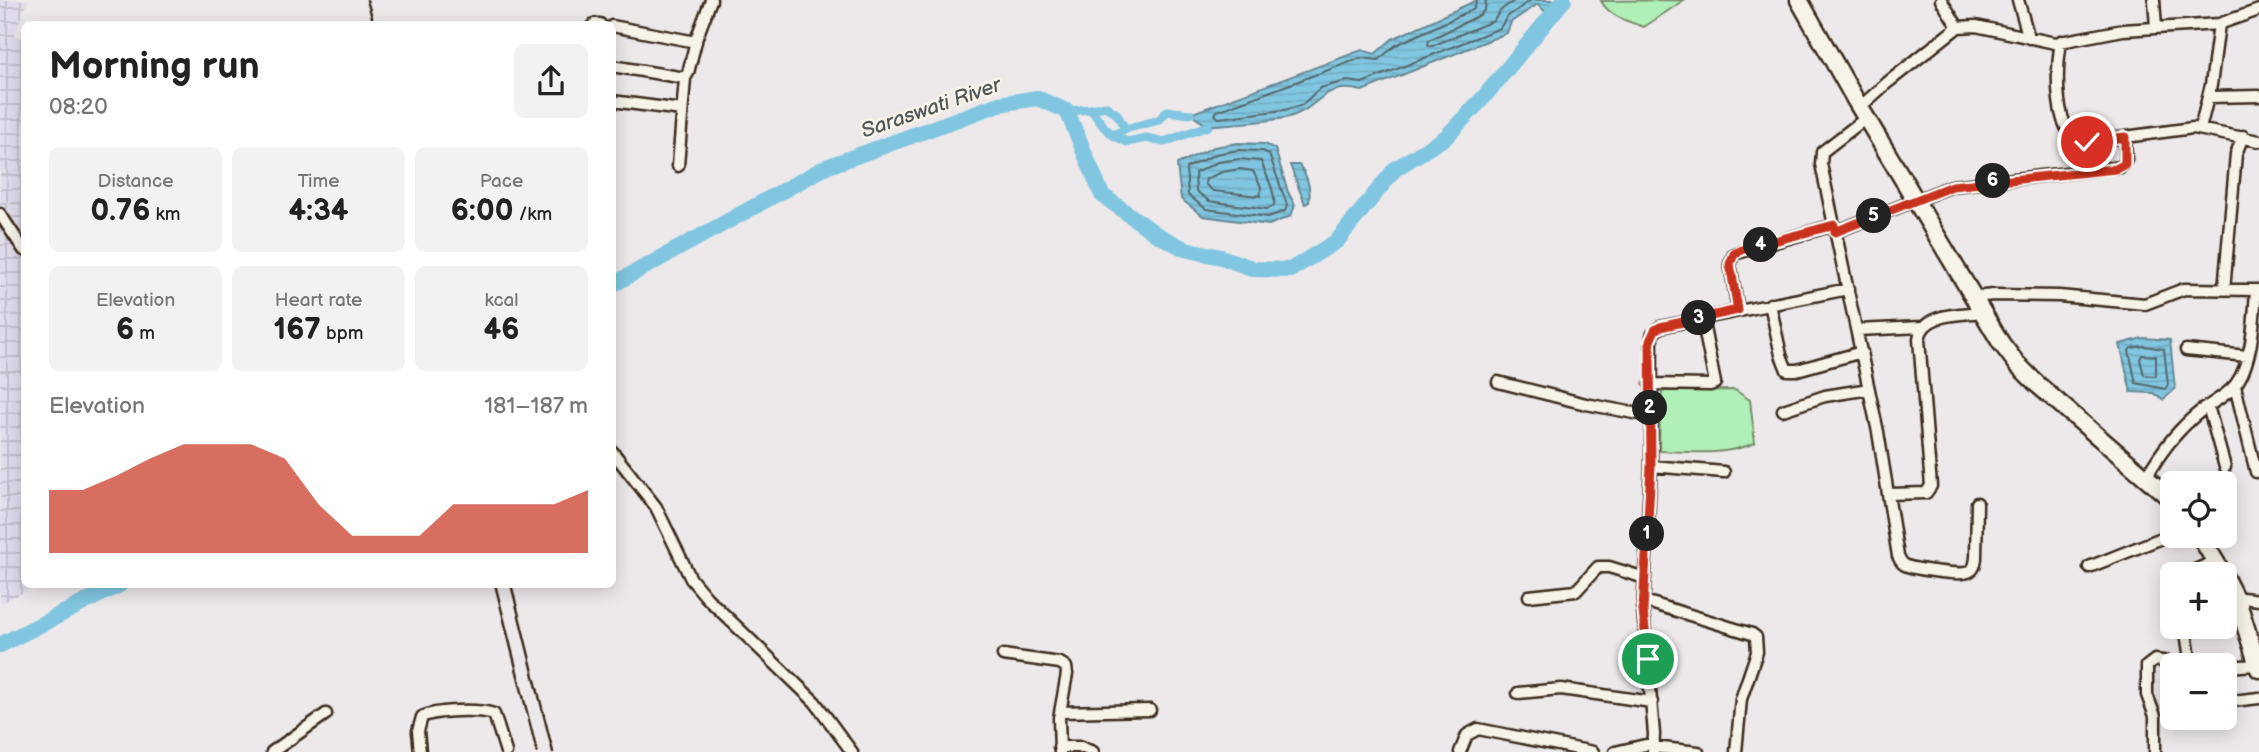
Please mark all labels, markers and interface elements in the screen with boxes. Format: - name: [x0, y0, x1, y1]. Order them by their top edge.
- text: Morning run: [49, 44, 260, 89]
- button: share: [514, 44, 588, 118]
- water label: Saraswati River: [858, 72, 1006, 144]
- text: 08:20: [49, 93, 108, 121]
- pin: [2057, 112, 2117, 172]
- icon: check: [2068, 123, 2106, 161]
- pin: 6: [1976, 164, 2010, 198]
- text: 6: [1987, 169, 1998, 192]
- text: Distance: [98, 170, 173, 193]
- text: Time: [297, 170, 340, 193]
- text: Pace: [480, 170, 523, 193]
- text: 0.76: [91, 193, 150, 229]
- text: 4:34: [288, 193, 349, 229]
- text: 6:00: [451, 193, 514, 229]
- pin: 5: [1856, 198, 1892, 234]
- text: km: [150, 203, 180, 226]
- text: /km: [514, 203, 552, 226]
- text: 5: [1868, 204, 1879, 227]
- pin: 4: [1744, 228, 1778, 262]
- text: 4: [1755, 233, 1766, 256]
- text: Elevation: [96, 289, 175, 312]
- text: Heart rate: [275, 289, 362, 312]
- text: kcal: [484, 289, 519, 312]
- pin: 3: [1682, 300, 1716, 336]
- text: 3: [1693, 306, 1704, 329]
- text: 6: [116, 312, 134, 348]
- text: 167: [274, 312, 321, 348]
- text: 46: [484, 312, 519, 348]
- text: m: [134, 322, 155, 345]
- text: bpm: [321, 322, 363, 345]
- pin: 2: [1632, 390, 1668, 426]
- text: Elevation: [49, 392, 145, 420]
- text: 181–187 m: [484, 392, 588, 420]
- text: 2: [1644, 396, 1655, 419]
- map controls: [2160, 471, 2237, 730]
- button: locate: [2160, 471, 2237, 548]
- pin: 1: [1630, 516, 1664, 552]
- text: 1: [1643, 522, 1651, 545]
- button: +: [2160, 562, 2237, 639]
- pin: [1618, 629, 1678, 689]
- icon: arrive: [1629, 640, 1667, 678]
- button: −: [2160, 653, 2237, 730]

